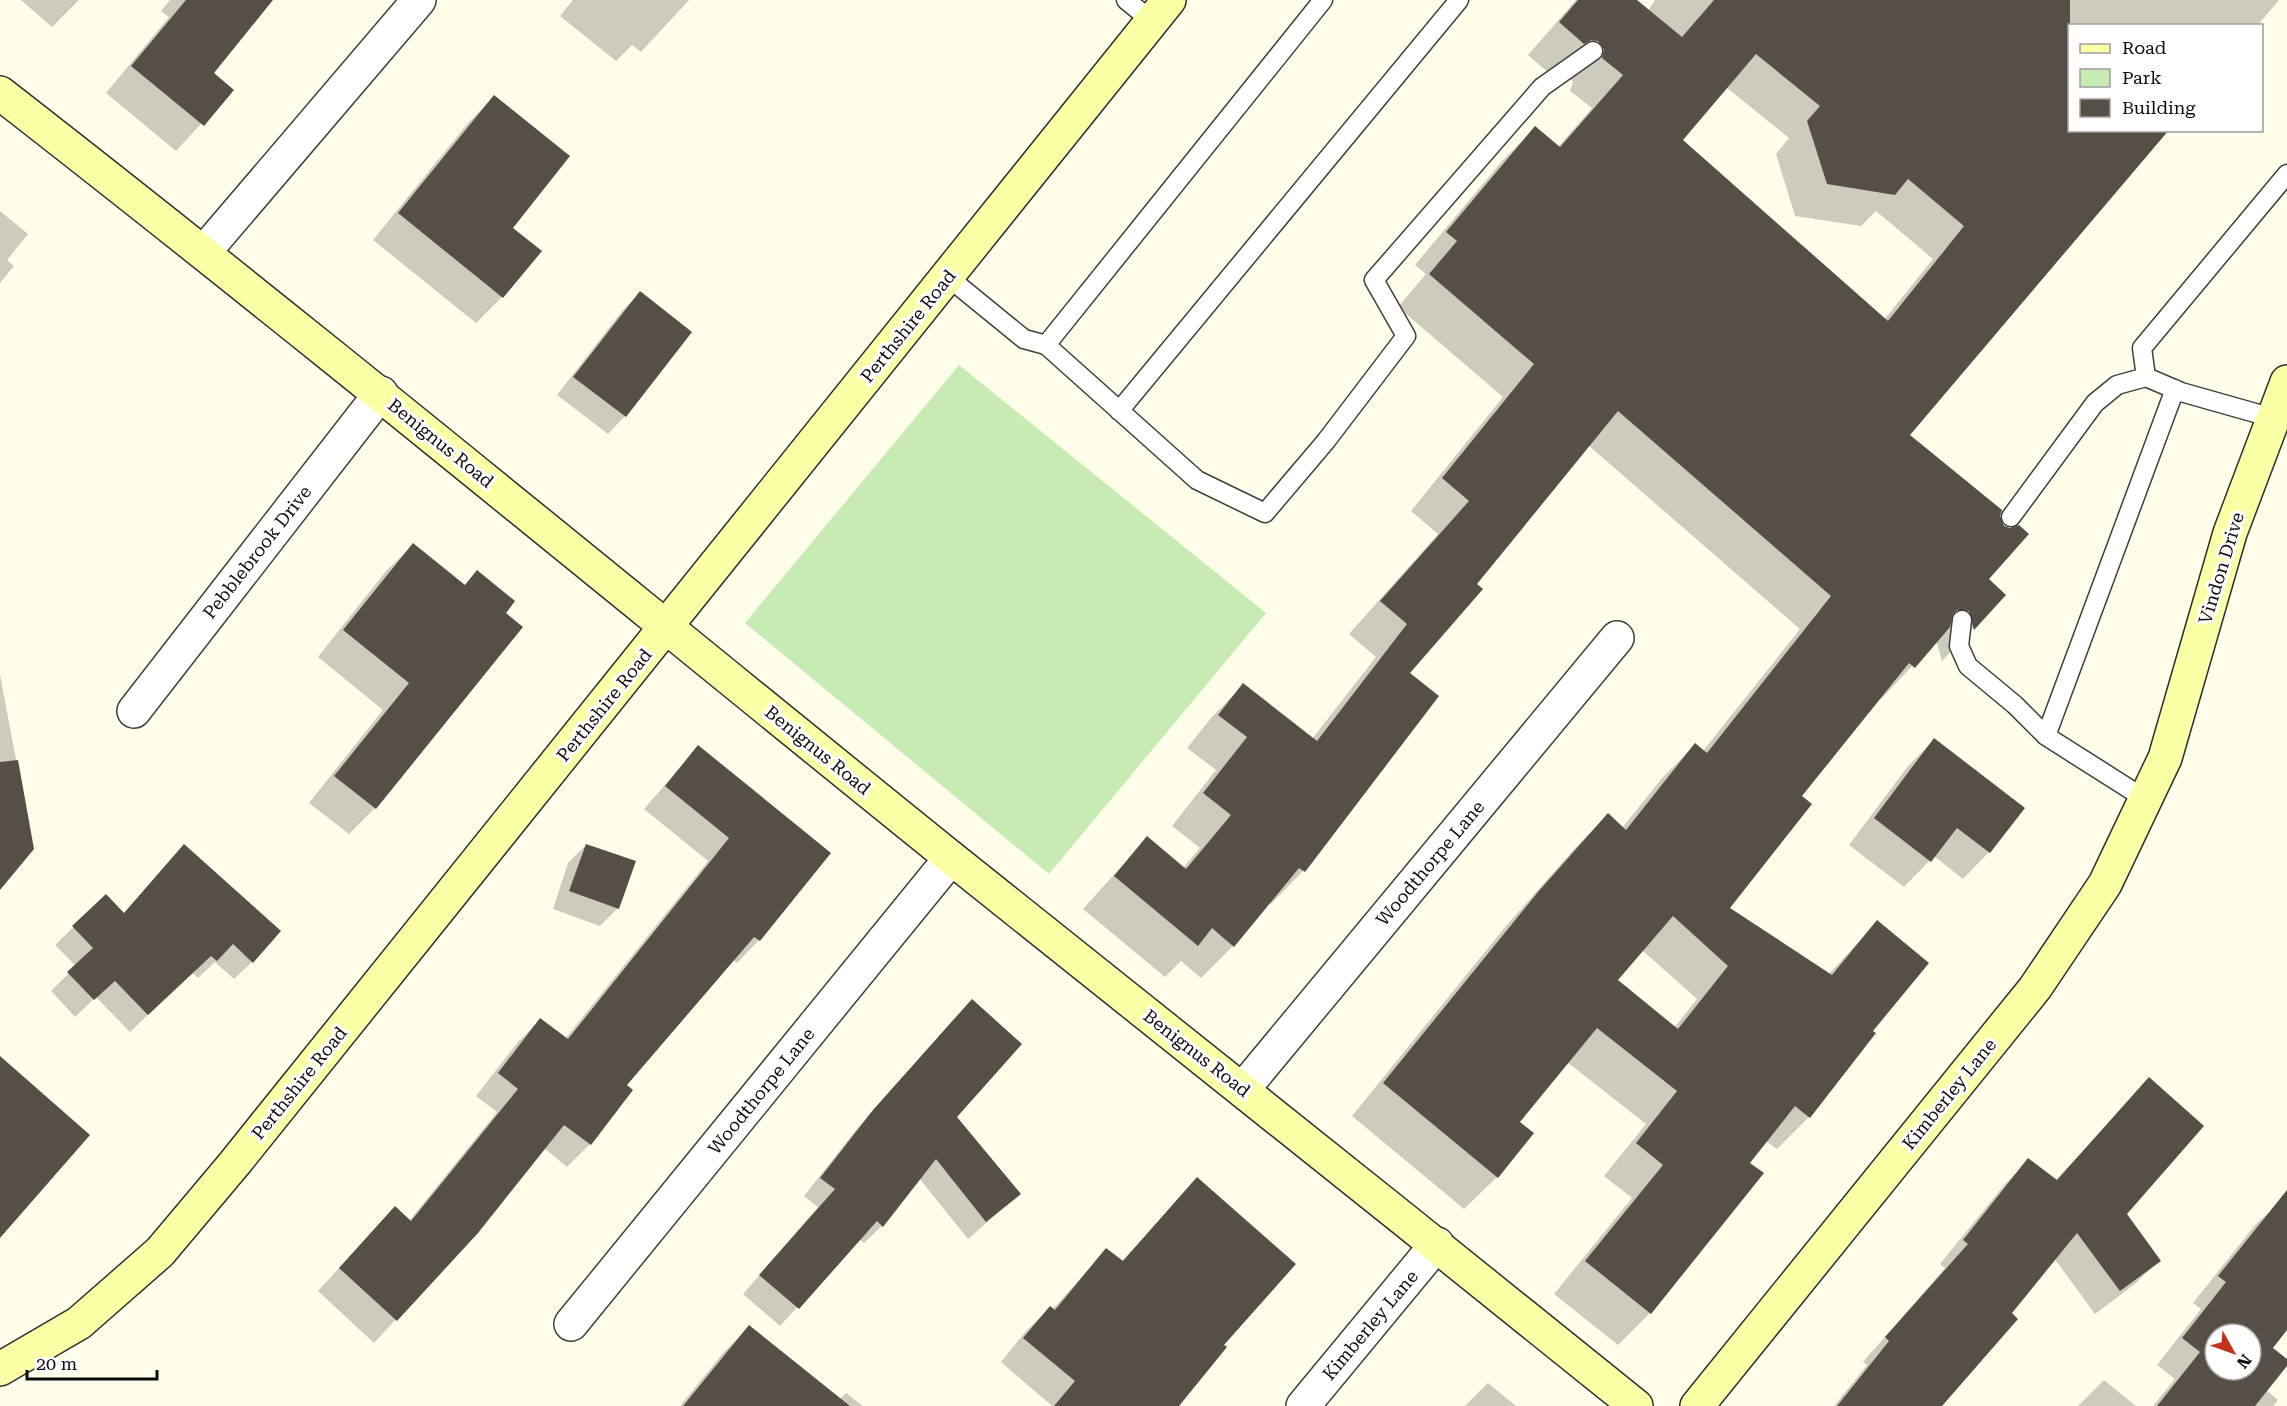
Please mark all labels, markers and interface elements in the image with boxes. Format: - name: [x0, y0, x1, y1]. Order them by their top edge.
- legend: [2068, 24, 2263, 132]
- text: Road: [2122, 37, 2167, 58]
- text: Park: [2122, 67, 2162, 88]
- text: Building: [2122, 97, 2196, 118]
- street label: Perthshire Road: [856, 265, 960, 387]
- street label: Benignus Road: [384, 394, 498, 492]
- street label: Pebblebrook Drive: [198, 481, 316, 623]
- street label: Vindon Drive: [2194, 510, 2248, 626]
- street label: Perthshire Road: [552, 644, 656, 766]
- street label: Benignus Road: [761, 701, 875, 799]
- street label: Woodthorpe Lane: [1372, 796, 1488, 930]
- street label: Benignus Road: [1139, 1005, 1255, 1101]
- street label: Perthshire Road: [247, 1022, 351, 1144]
- street label: Woodthorpe Lane: [704, 1023, 819, 1159]
- street label: Kimberley Lane: [1898, 1034, 2000, 1154]
- street label: Kimberley Lane: [1318, 1266, 1422, 1384]
- north arrow: [2203, 1322, 2263, 1382]
- scale bar: [27, 1343, 158, 1381]
- text: N: [2233, 1350, 2255, 1372]
- text: 20 m: [36, 1353, 77, 1374]

